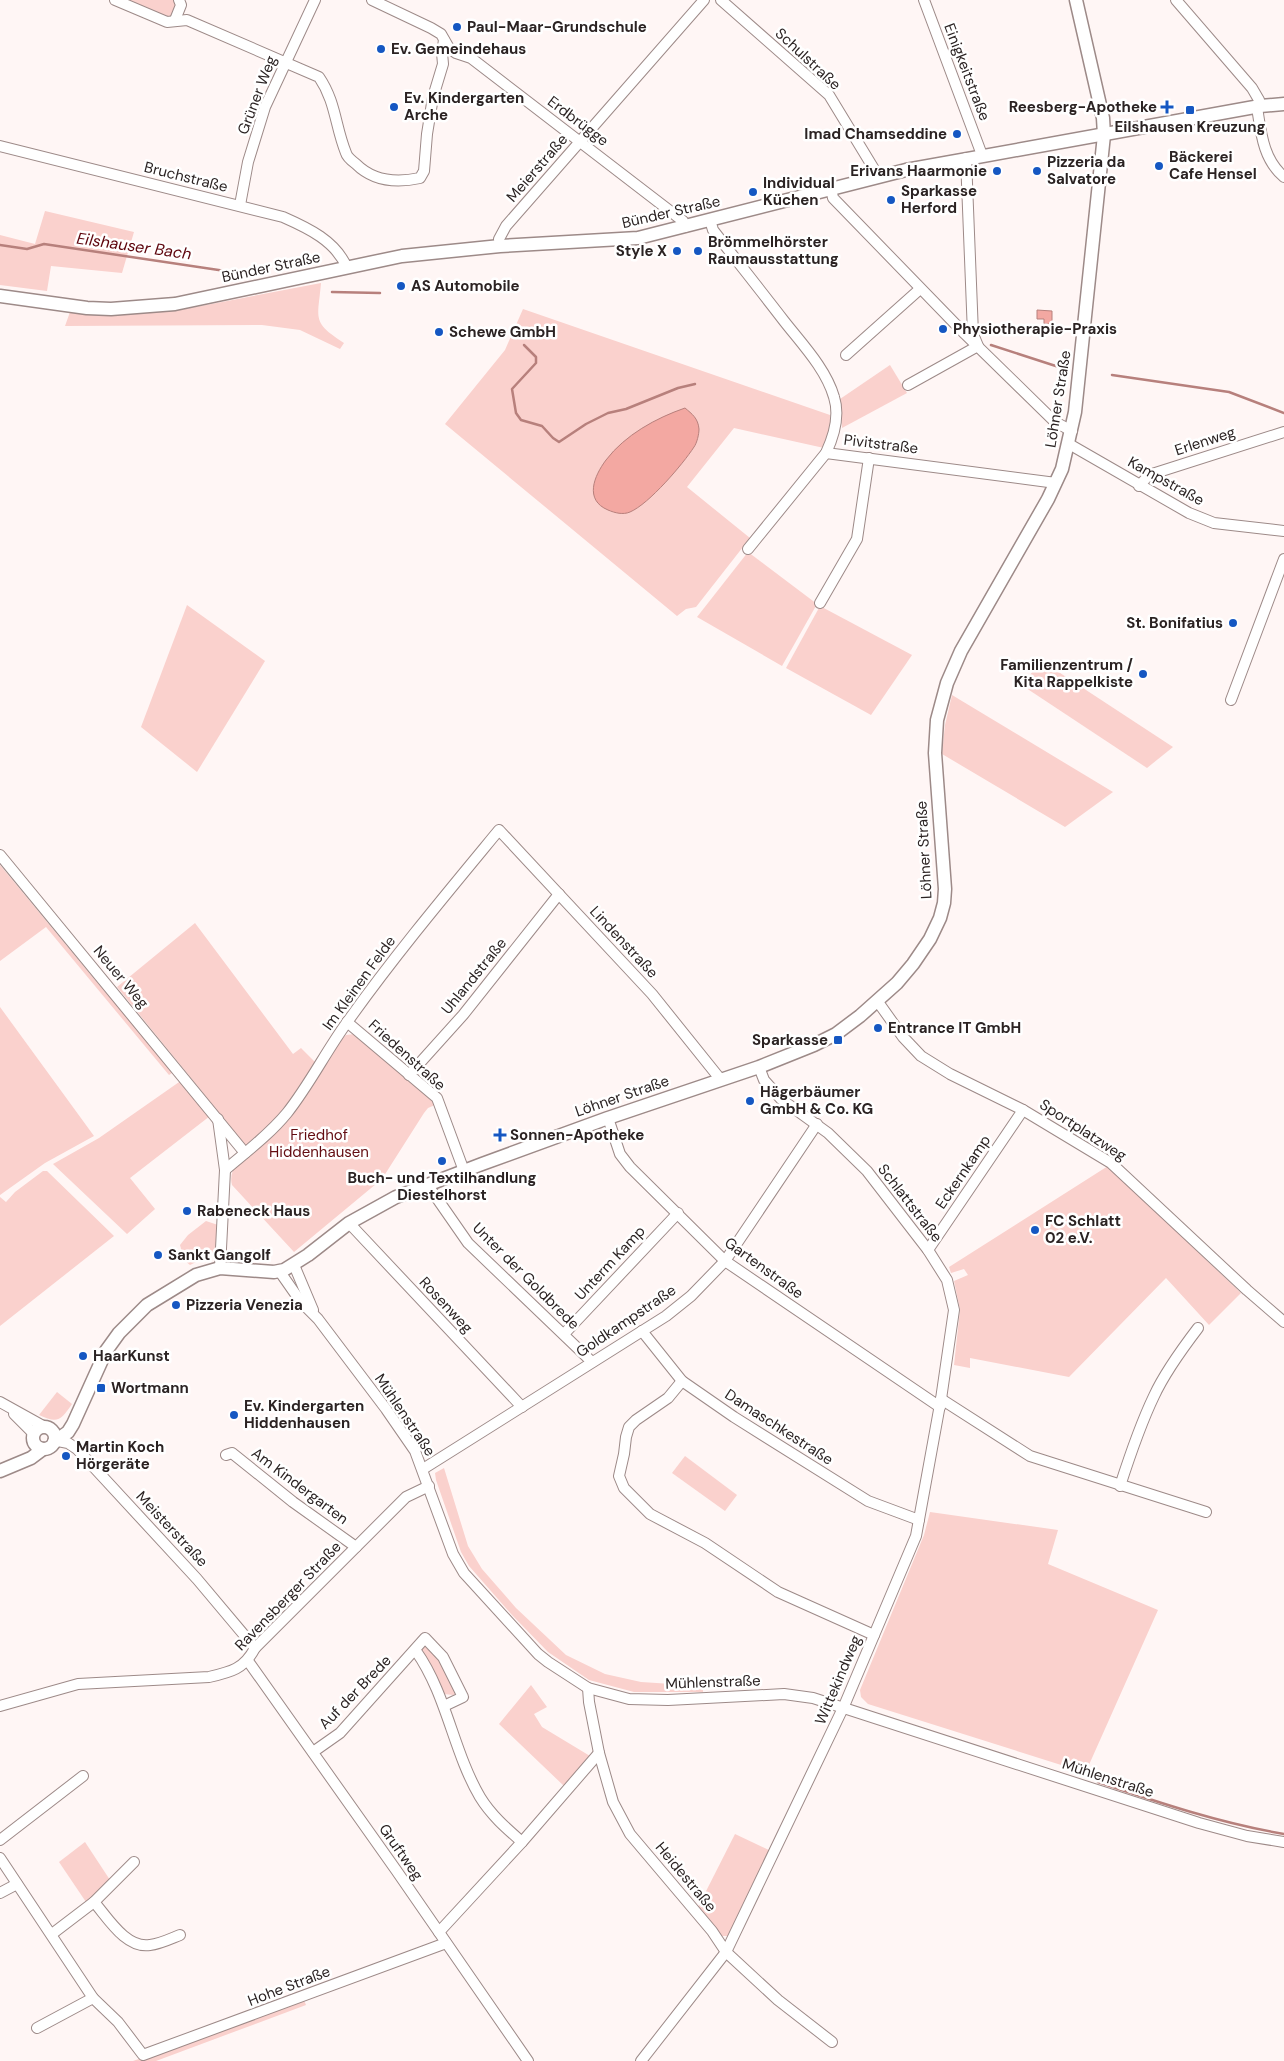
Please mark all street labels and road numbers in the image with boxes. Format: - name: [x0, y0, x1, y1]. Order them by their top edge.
- street label: Einigkeitstraße: [939, 20, 995, 124]
- street label: Schulstraße: [771, 23, 845, 95]
- street label: Grüner Weg: [233, 53, 281, 137]
- street label: Erdbrügge: [543, 91, 613, 151]
- street label: Meierstraße: [502, 130, 572, 206]
- street label: Bruchstraße: [142, 157, 230, 197]
- street label: Bünder Straße: [620, 191, 722, 233]
- street label: Bünder Straße: [220, 247, 322, 287]
- street label: Löhner Straße: [1040, 349, 1076, 449]
- street label: Erlenweg: [1172, 422, 1238, 460]
- street label: Pivitstraße: [843, 430, 919, 458]
- street label: Kampstraße: [1124, 452, 1208, 510]
- street label: Löhner Straße: [911, 800, 937, 900]
- street label: Lindenstraße: [585, 902, 663, 982]
- street label: Im Kleinen Felde: [318, 932, 400, 1034]
- street label: Uhlandstraße: [437, 934, 511, 1018]
- street label: Neuer Weg: [89, 941, 153, 1013]
- street label: Friedenstraße: [364, 1015, 450, 1095]
- street label: Löhner Straße: [572, 1071, 672, 1121]
- street label: Sportplatzweg: [1036, 1094, 1130, 1166]
- street label: Eckernkamp: [931, 1131, 995, 1213]
- street label: Schlattstraße: [873, 1160, 947, 1246]
- street label: Unter der Goldbrede: [468, 1218, 584, 1334]
- street label: Unterm Kamp: [570, 1221, 650, 1305]
- street label: Gartenstraße: [721, 1233, 807, 1303]
- street label: Rosenweg: [415, 1273, 477, 1337]
- street label: Goldkampstraße: [572, 1280, 680, 1362]
- street label: Mühlenstraße: [370, 1370, 440, 1460]
- street label: Damaschkestraße: [721, 1384, 837, 1470]
- street label: Am Kindergarten: [247, 1443, 353, 1529]
- street label: Meisterstraße: [132, 1487, 212, 1571]
- street label: Ravensberger Straße: [231, 1537, 345, 1655]
- street label: Wittekindweg: [810, 1632, 866, 1728]
- street label: Auf der Brede: [315, 1651, 395, 1733]
- street label: Mühlenstraße: [665, 1670, 761, 1694]
- street label: Mühlenstraße: [1060, 1754, 1156, 1802]
- street label: Gruftweg: [374, 1820, 428, 1884]
- street label: Heidestraße: [651, 1838, 721, 1916]
- street label: Hohe Straße: [245, 1961, 333, 2011]

